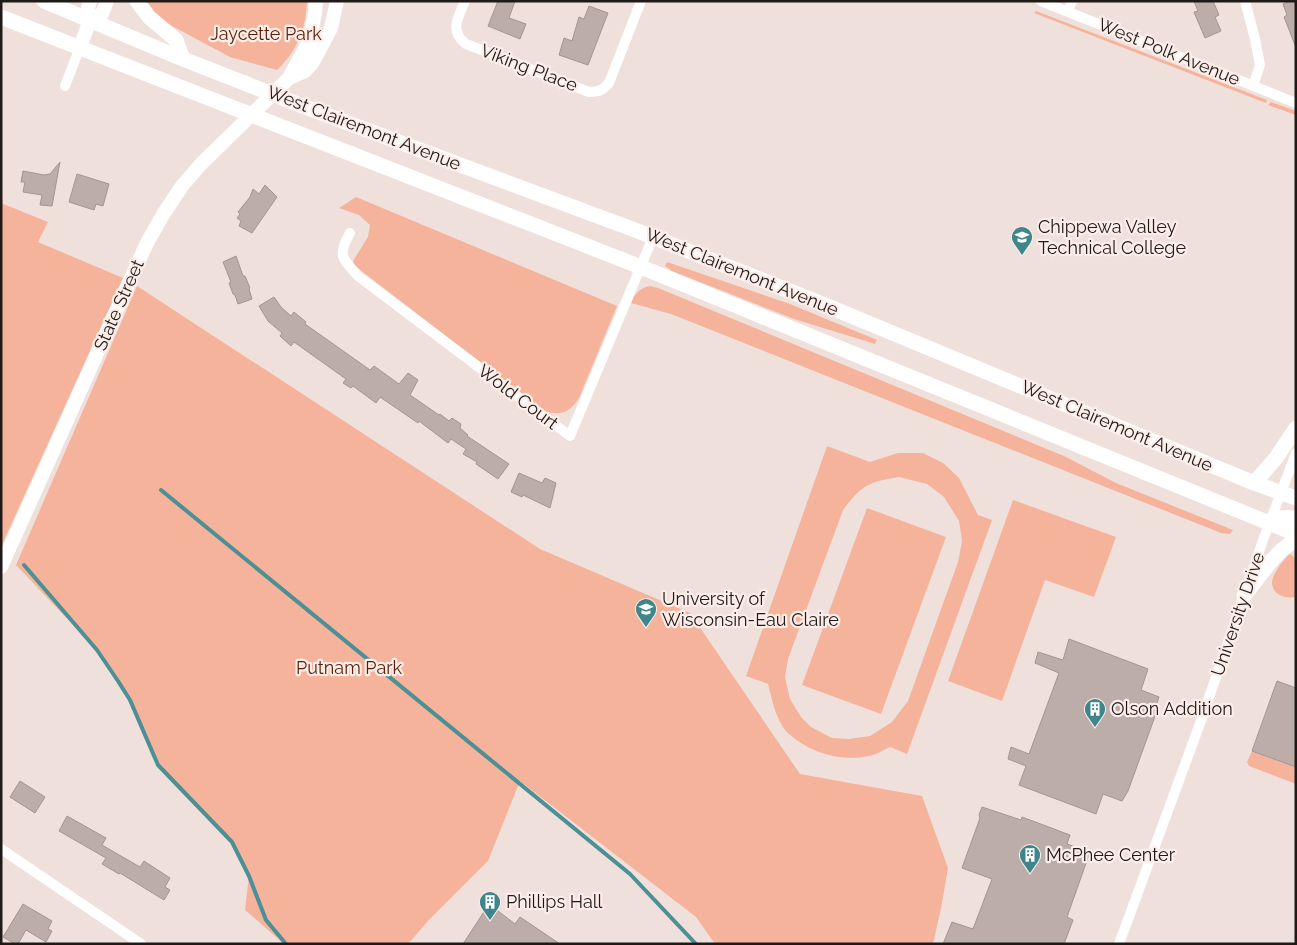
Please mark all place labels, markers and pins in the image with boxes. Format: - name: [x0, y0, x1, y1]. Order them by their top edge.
- place label: Chippewa Valley Technical College: [1038, 216, 1186, 258]
- school or university icon: Chippewa Valley Technical College: [1010, 225, 1034, 256]
- place label: University of Wisconsin-Eau Claire: [662, 588, 839, 630]
- school or university icon: University of Wisconsin-Eau Claire: [634, 597, 658, 628]
- building icon: Olson Addition: [1083, 697, 1107, 728]
- place label: Olson Addition: [1111, 698, 1233, 719]
- building icon: McPhee Center: [1018, 843, 1042, 874]
- place label: McPhee Center: [1046, 844, 1176, 865]
- building icon: Phillips Hall: [478, 890, 502, 921]
- place label: Phillips Hall: [506, 891, 603, 912]

